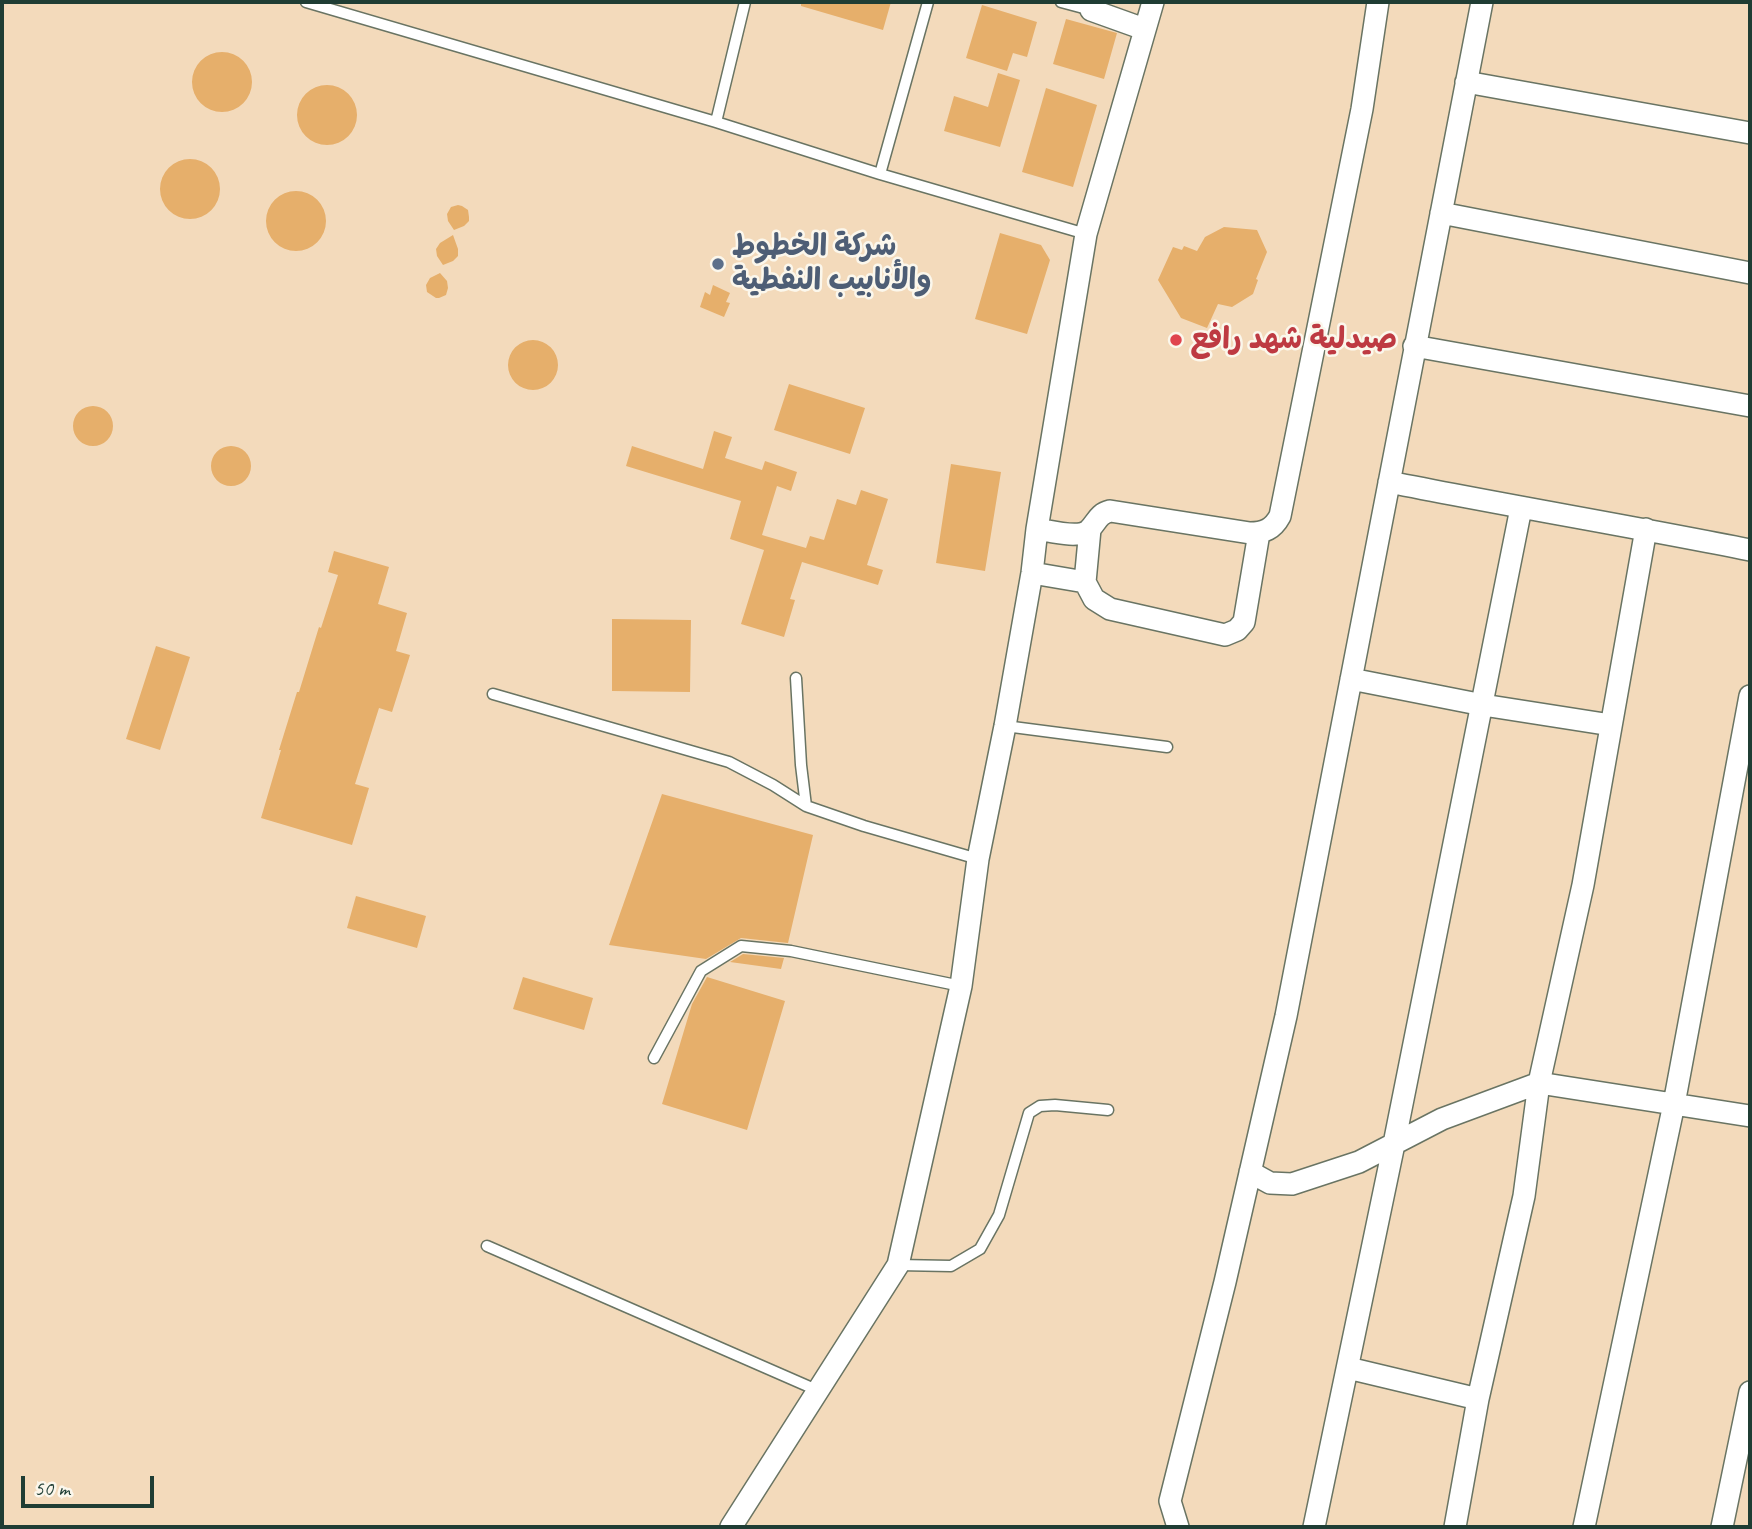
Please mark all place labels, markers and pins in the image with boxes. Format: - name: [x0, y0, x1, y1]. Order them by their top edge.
- place label: شركة الخطوط والأنابيب النفطية: [732, 229, 932, 300]
- marker: شركة الخطوط والأنابيب النفطية: [710, 256, 726, 272]
- place label: صيدلية شهد رافع: [1190, 322, 1397, 358]
- marker: صيدلية شهد رافع: [1168, 332, 1184, 348]

